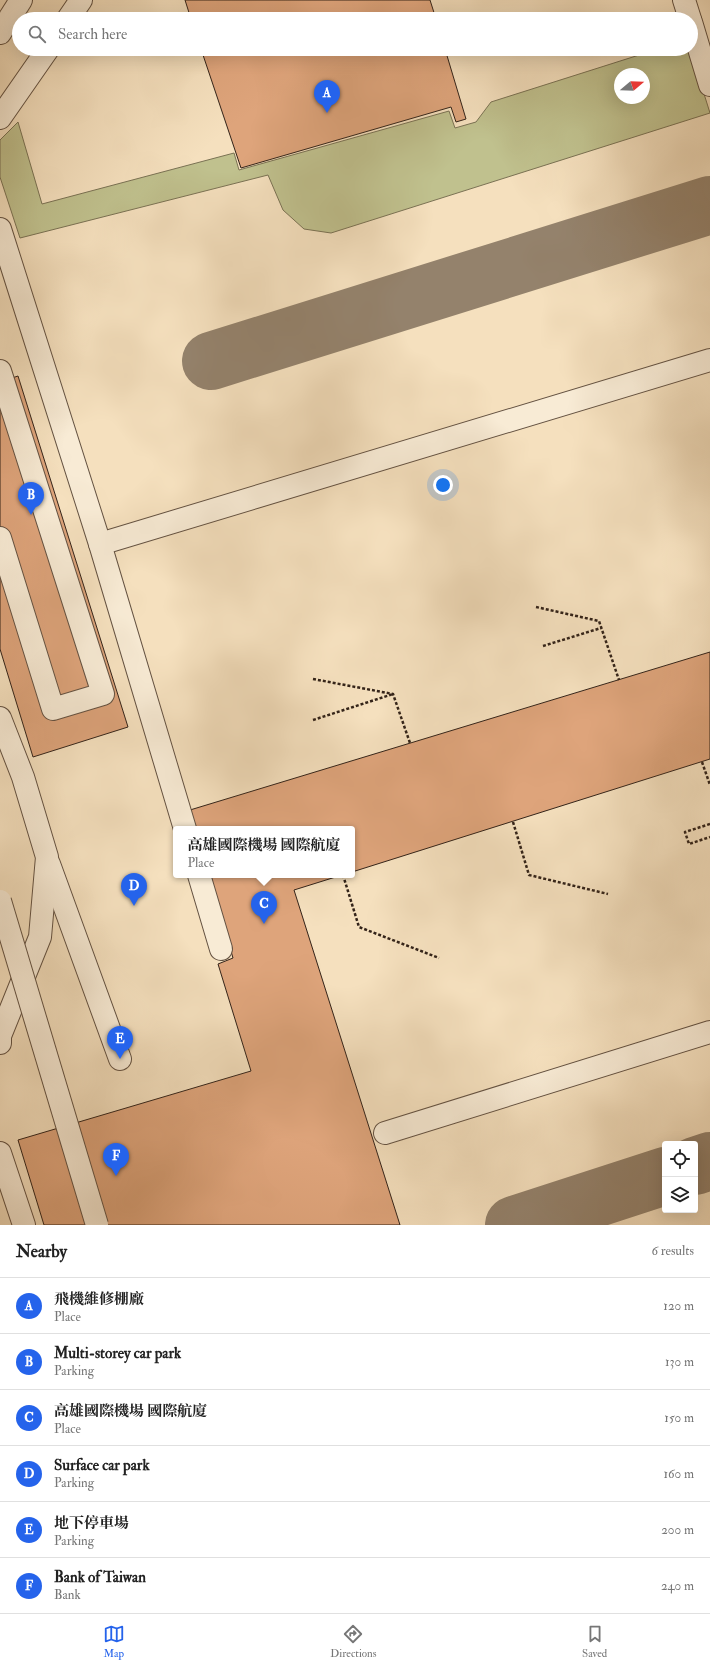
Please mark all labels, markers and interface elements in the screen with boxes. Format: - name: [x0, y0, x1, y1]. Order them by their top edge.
- search box: [12, 12, 698, 56]
- icon: search: [26, 23, 48, 45]
- text: Search here: [58, 25, 127, 44]
- north arrow: [614, 68, 650, 104]
- pin: A: [314, 80, 340, 113]
- your location: [433, 475, 453, 495]
- pin: B: [18, 482, 44, 515]
- popup: [173, 826, 355, 878]
- text: 高雄國際機場 國際航廈: [187, 836, 341, 855]
- text: Place: [187, 855, 214, 871]
- pin: D: [121, 873, 147, 906]
- pin: C: [251, 891, 277, 924]
- pin: E: [107, 1026, 133, 1059]
- map controls: [662, 1141, 698, 1213]
- button: locate: [662, 1141, 698, 1177]
- pin: F: [103, 1143, 129, 1176]
- button: layers: [662, 1177, 698, 1213]
- text: Nearby: [16, 1241, 67, 1262]
- text: 6 results: [651, 1243, 694, 1259]
- text: 飛機維修棚廠: [54, 1290, 144, 1309]
- text: A: [25, 1298, 33, 1314]
- text: 120 m: [663, 1298, 694, 1314]
- text: Place: [54, 1309, 81, 1325]
- text: Multi-storey car park: [54, 1344, 181, 1363]
- text: B: [25, 1354, 33, 1370]
- text: 130 m: [665, 1354, 694, 1370]
- text: Parking: [54, 1363, 94, 1379]
- text: 高雄國際機場 國際航廈: [54, 1402, 207, 1421]
- text: C: [24, 1410, 34, 1426]
- text: 150 m: [664, 1410, 694, 1426]
- text: Place: [54, 1421, 81, 1437]
- text: Surface car park: [54, 1456, 150, 1475]
- text: D: [24, 1466, 34, 1482]
- text: 160 m: [663, 1466, 694, 1482]
- text: Parking: [54, 1475, 94, 1491]
- text: 地下停車場: [54, 1514, 129, 1533]
- text: E: [24, 1522, 34, 1538]
- text: 200 m: [661, 1522, 694, 1538]
- text: Parking: [54, 1533, 94, 1549]
- text: Bank of Taiwan: [54, 1568, 146, 1587]
- text: F: [25, 1578, 33, 1594]
- text: 240 m: [661, 1578, 694, 1594]
- text: Bank: [54, 1587, 81, 1603]
- tab: Map: [103, 1623, 125, 1660]
- tab: Directions: [330, 1623, 377, 1660]
- tab: Saved: [582, 1623, 607, 1660]

